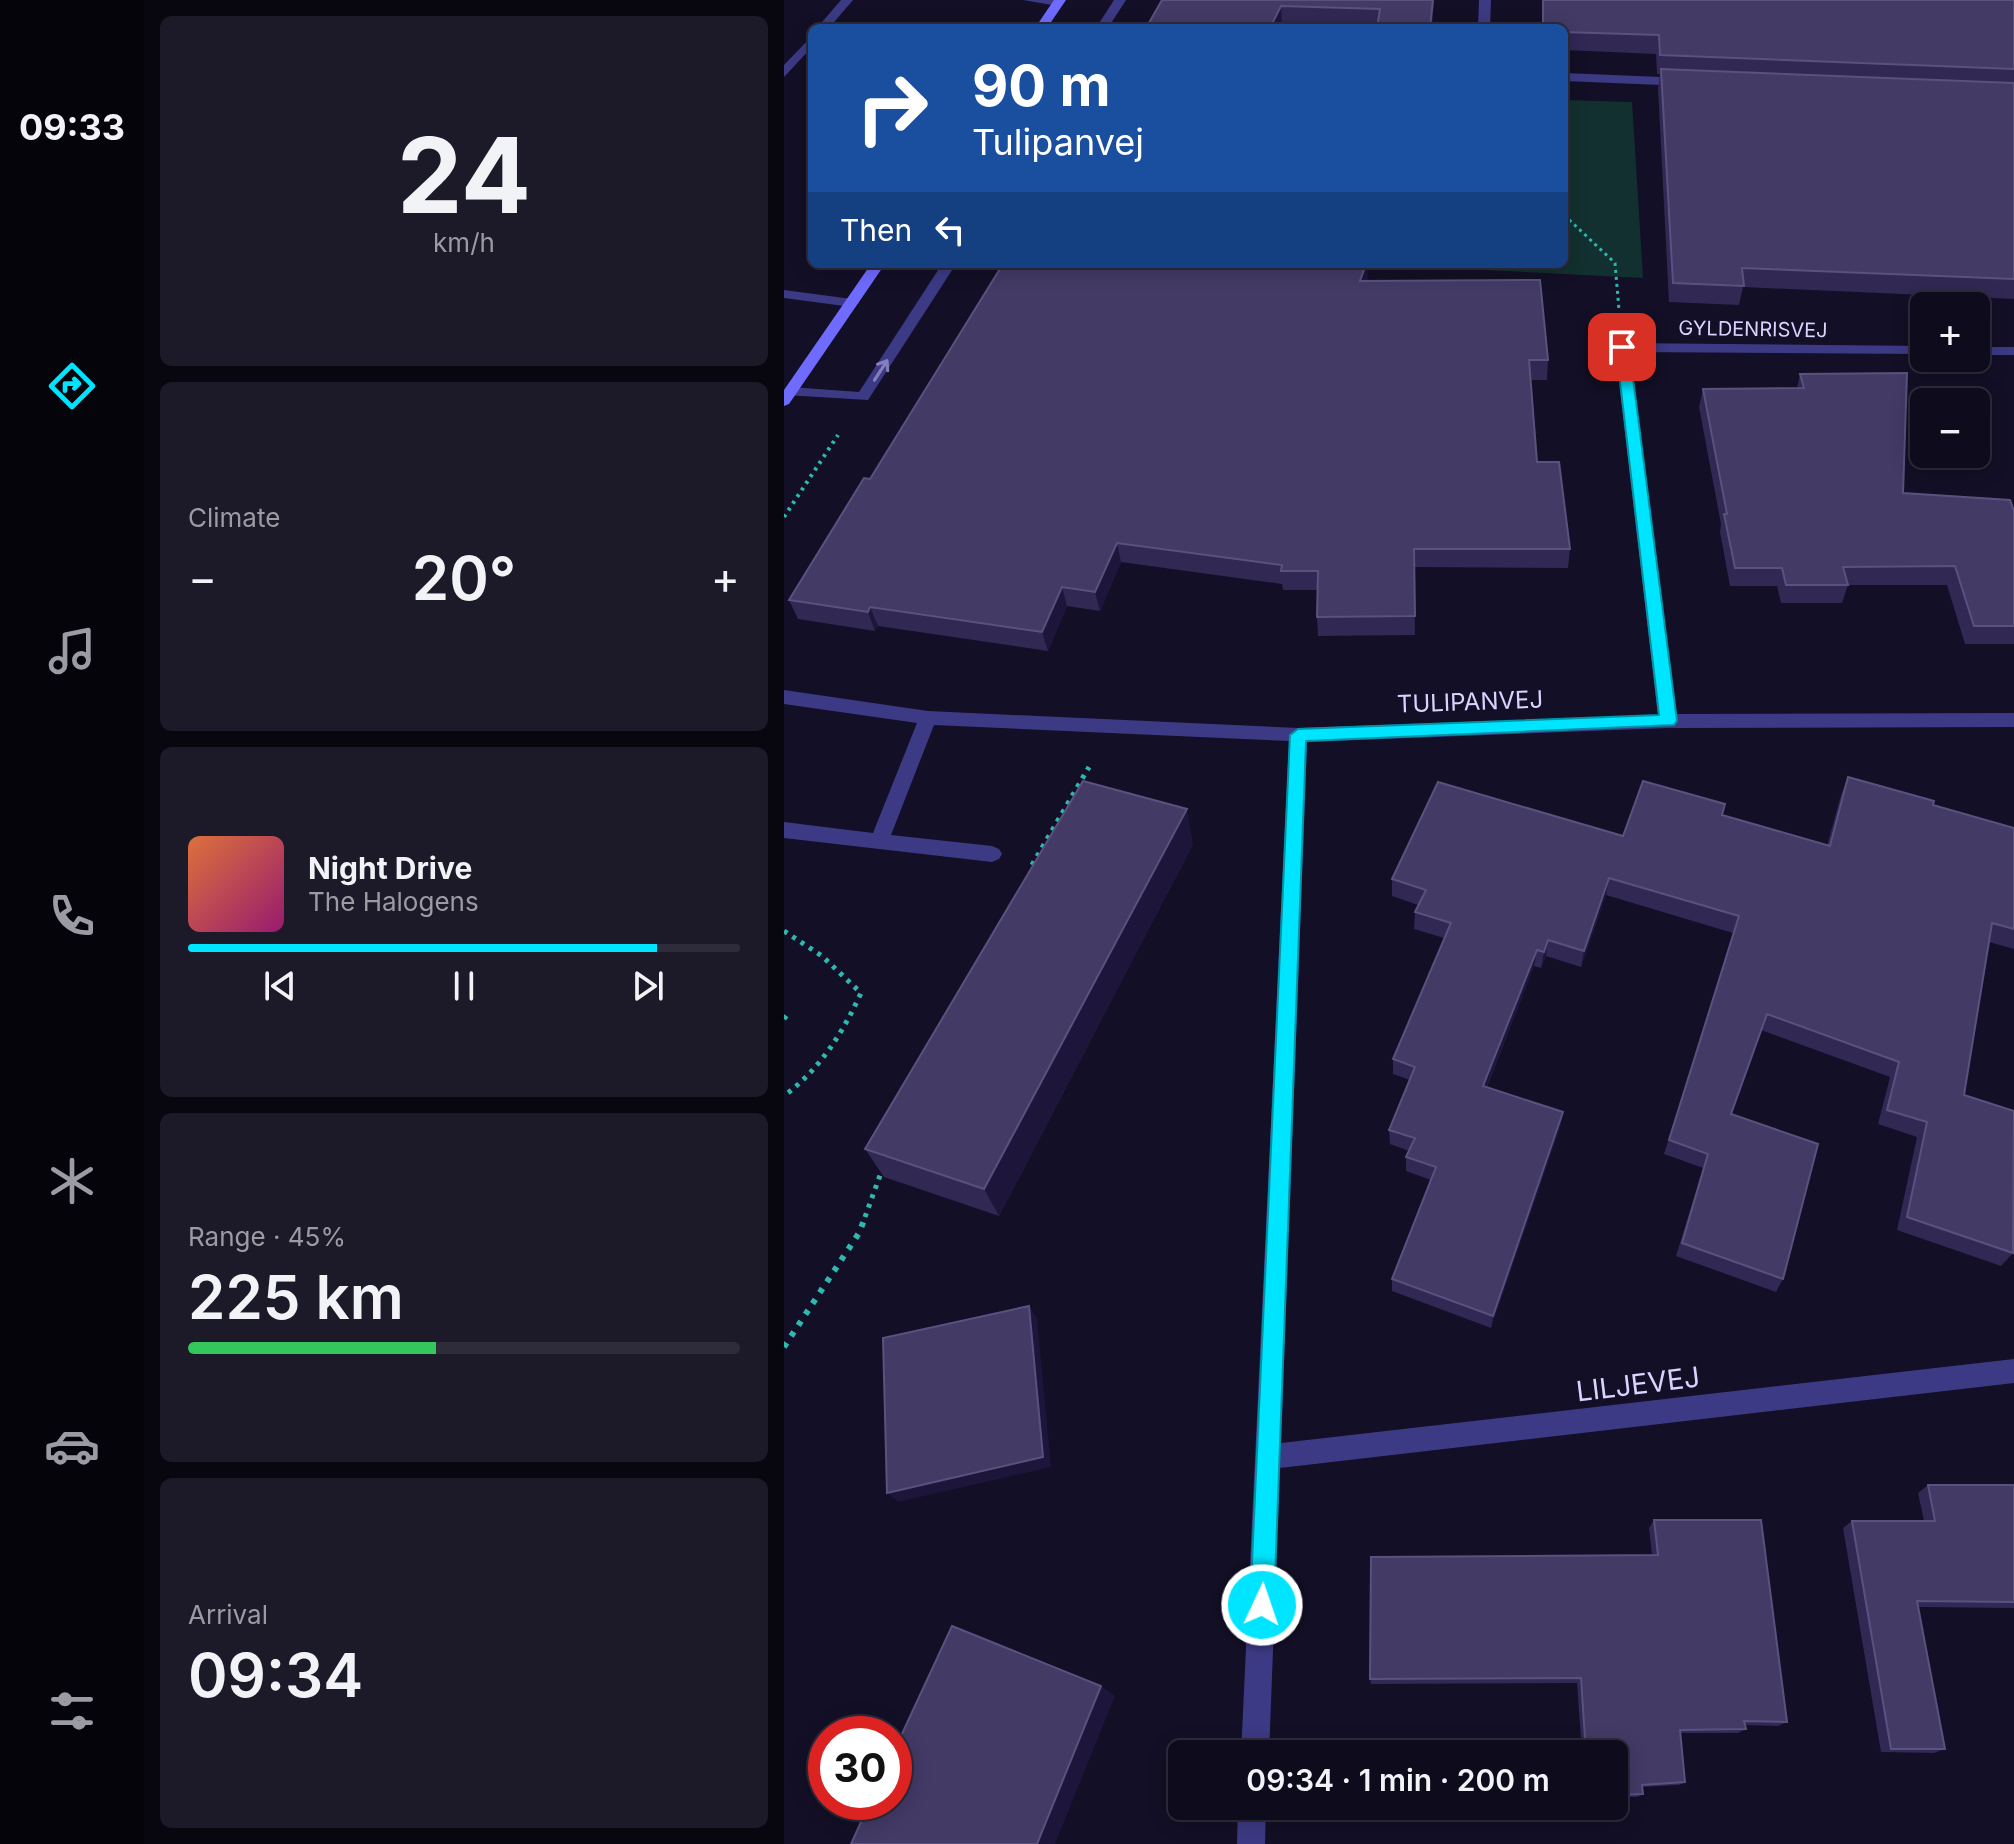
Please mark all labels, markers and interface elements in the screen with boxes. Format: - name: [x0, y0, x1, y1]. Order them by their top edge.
- text: 90 m: [972, 52, 1111, 120]
- icon: right: [840, 56, 944, 160]
- text: 09:33: [19, 105, 125, 149]
- text: 24: [397, 112, 531, 238]
- text: Tulipanvej: [972, 120, 1144, 164]
- icon: left: [928, 208, 972, 252]
- text: Then: [840, 212, 912, 248]
- text: km/h: [433, 227, 495, 258]
- map controls: [1910, 292, 1990, 468]
- button: +: [1910, 292, 1990, 372]
- pin: [1588, 313, 1656, 381]
- street label: GYLDENRISVEJ: [1678, 316, 1828, 342]
- icon: arrive: [1600, 325, 1644, 369]
- icon: directions: [44, 358, 100, 414]
- one-way arrow: [872, 359, 889, 381]
- button: −: [1910, 388, 1990, 468]
- text: Climate: [188, 502, 280, 533]
- text: 20°: [412, 542, 516, 614]
- text: −: [188, 551, 217, 605]
- text: +: [711, 551, 740, 605]
- icon: music: [44, 623, 100, 679]
- street label: TULIPANVEJ: [1396, 684, 1544, 719]
- text: Night Drive: [308, 850, 472, 886]
- text: The Halogens: [308, 886, 479, 917]
- icon: phone: [44, 888, 100, 944]
- icon: previous: [258, 964, 302, 1008]
- icon: pause: [442, 964, 486, 1008]
- icon: next: [626, 964, 670, 1008]
- icon: climate: [44, 1153, 100, 1209]
- text: Range · 45%: [188, 1221, 346, 1252]
- text: 225 km: [188, 1261, 404, 1333]
- street label: LILJEVEJ: [1574, 1360, 1702, 1408]
- icon: car: [44, 1418, 100, 1474]
- position arrow: [1220, 1563, 1304, 1647]
- text: Arrival: [188, 1599, 268, 1630]
- text: 09:34: [188, 1639, 363, 1711]
- icon: filters: [44, 1683, 100, 1739]
- speed limit sign: 30: [808, 1716, 912, 1820]
- text: 09:34 · 1 min · 200 m: [1246, 1762, 1550, 1798]

